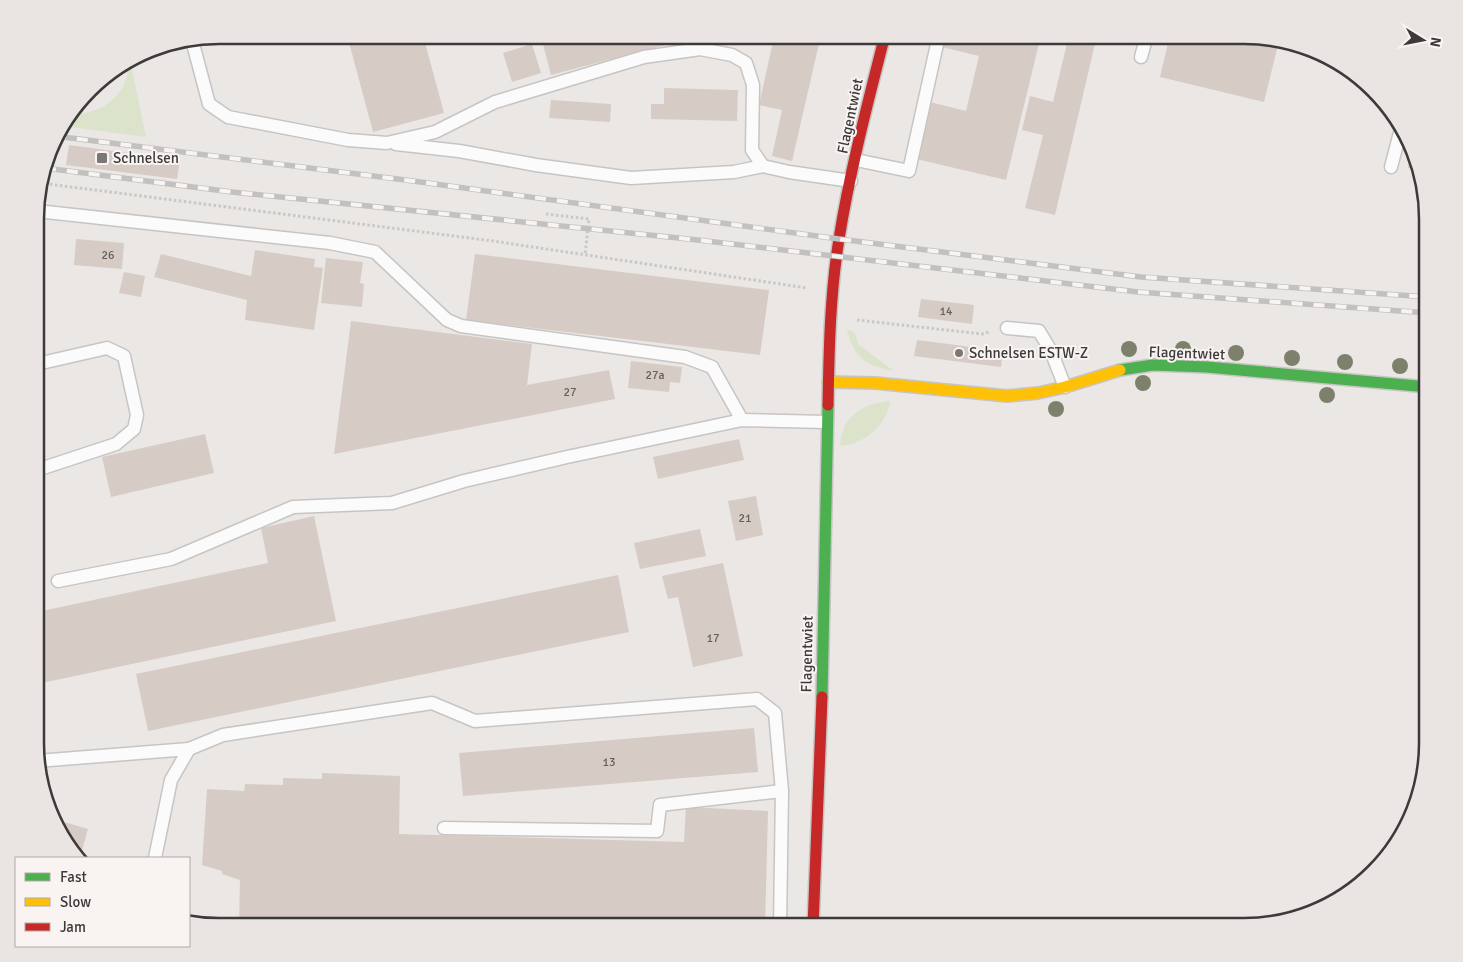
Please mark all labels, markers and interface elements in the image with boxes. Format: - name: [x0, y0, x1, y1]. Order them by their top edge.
- north arrow: [1398, 15, 1448, 65]
- text: N: [1426, 36, 1445, 48]
- street label: Flagentwiet: [833, 77, 867, 155]
- place label: Schnelsen: [113, 149, 179, 167]
- marker: Schnelsen: [95, 151, 109, 165]
- house number: 26: [102, 248, 114, 263]
- house number: 14: [940, 304, 953, 319]
- street label: Flagentwiet: [1148, 343, 1226, 363]
- place label: Schnelsen ESTW-Z: [969, 344, 1088, 362]
- marker: Schnelsen ESTW-Z: [953, 347, 965, 359]
- house number: 27a: [645, 368, 665, 383]
- house number: 27: [564, 385, 576, 400]
- house number: 21: [739, 511, 751, 526]
- street label: Flagentwiet: [797, 616, 817, 692]
- house number: 17: [707, 631, 719, 646]
- house number: 13: [603, 755, 615, 770]
- legend: [15, 857, 190, 947]
- text: Fast: [60, 868, 87, 886]
- text: Slow: [60, 893, 91, 911]
- text: Jam: [60, 918, 86, 936]

